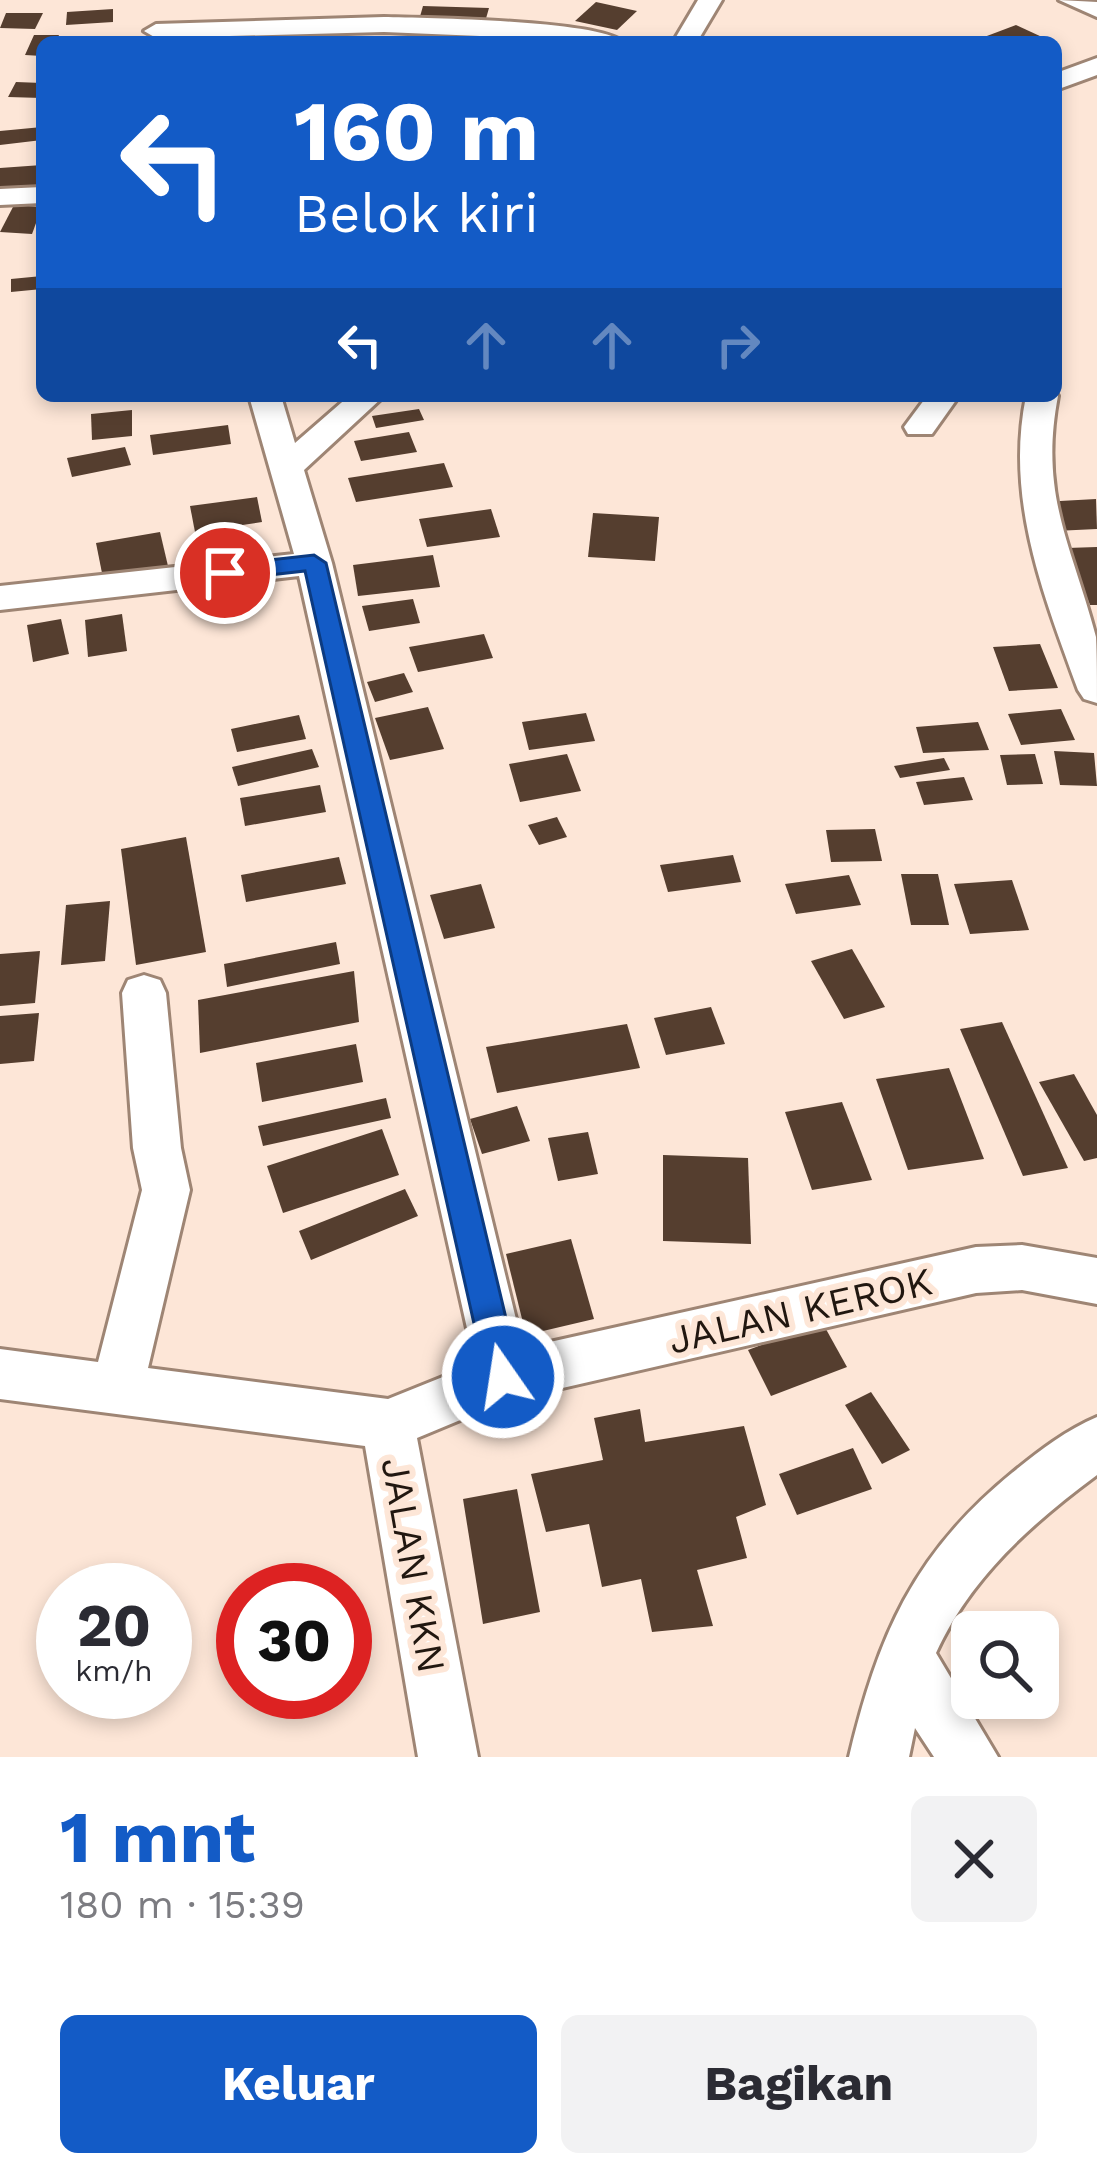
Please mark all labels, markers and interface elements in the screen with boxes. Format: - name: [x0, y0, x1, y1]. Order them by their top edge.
- text: 160 m: [294, 82, 539, 180]
- icon: left: [96, 84, 252, 240]
- text: Belok kiri: [294, 182, 539, 245]
- icon: left: [327, 312, 393, 378]
- icon: ahead: [453, 312, 519, 378]
- icon: ahead: [579, 312, 645, 378]
- icon: right: [705, 312, 771, 378]
- pin: [174, 522, 276, 624]
- icon: arrive: [192, 540, 258, 606]
- street label: JALAN KEROK: [664, 1258, 936, 1363]
- position arrow: [440, 1314, 566, 1440]
- street label: JALAN KKN: [372, 1454, 455, 1676]
- speed limit sign: 30: [216, 1563, 372, 1719]
- text: 20: [77, 1590, 151, 1661]
- map controls: [951, 1611, 1059, 1719]
- button: search: [951, 1611, 1059, 1719]
- text: km/h: [75, 1653, 153, 1688]
- text: 1 mnt: [60, 1795, 255, 1879]
- button: close: [911, 1796, 1037, 1922]
- text: 180 m · 15:39: [60, 1882, 305, 1927]
- button: Keluar: [60, 2015, 537, 2153]
- button: Bagikan: [561, 2015, 1037, 2153]

